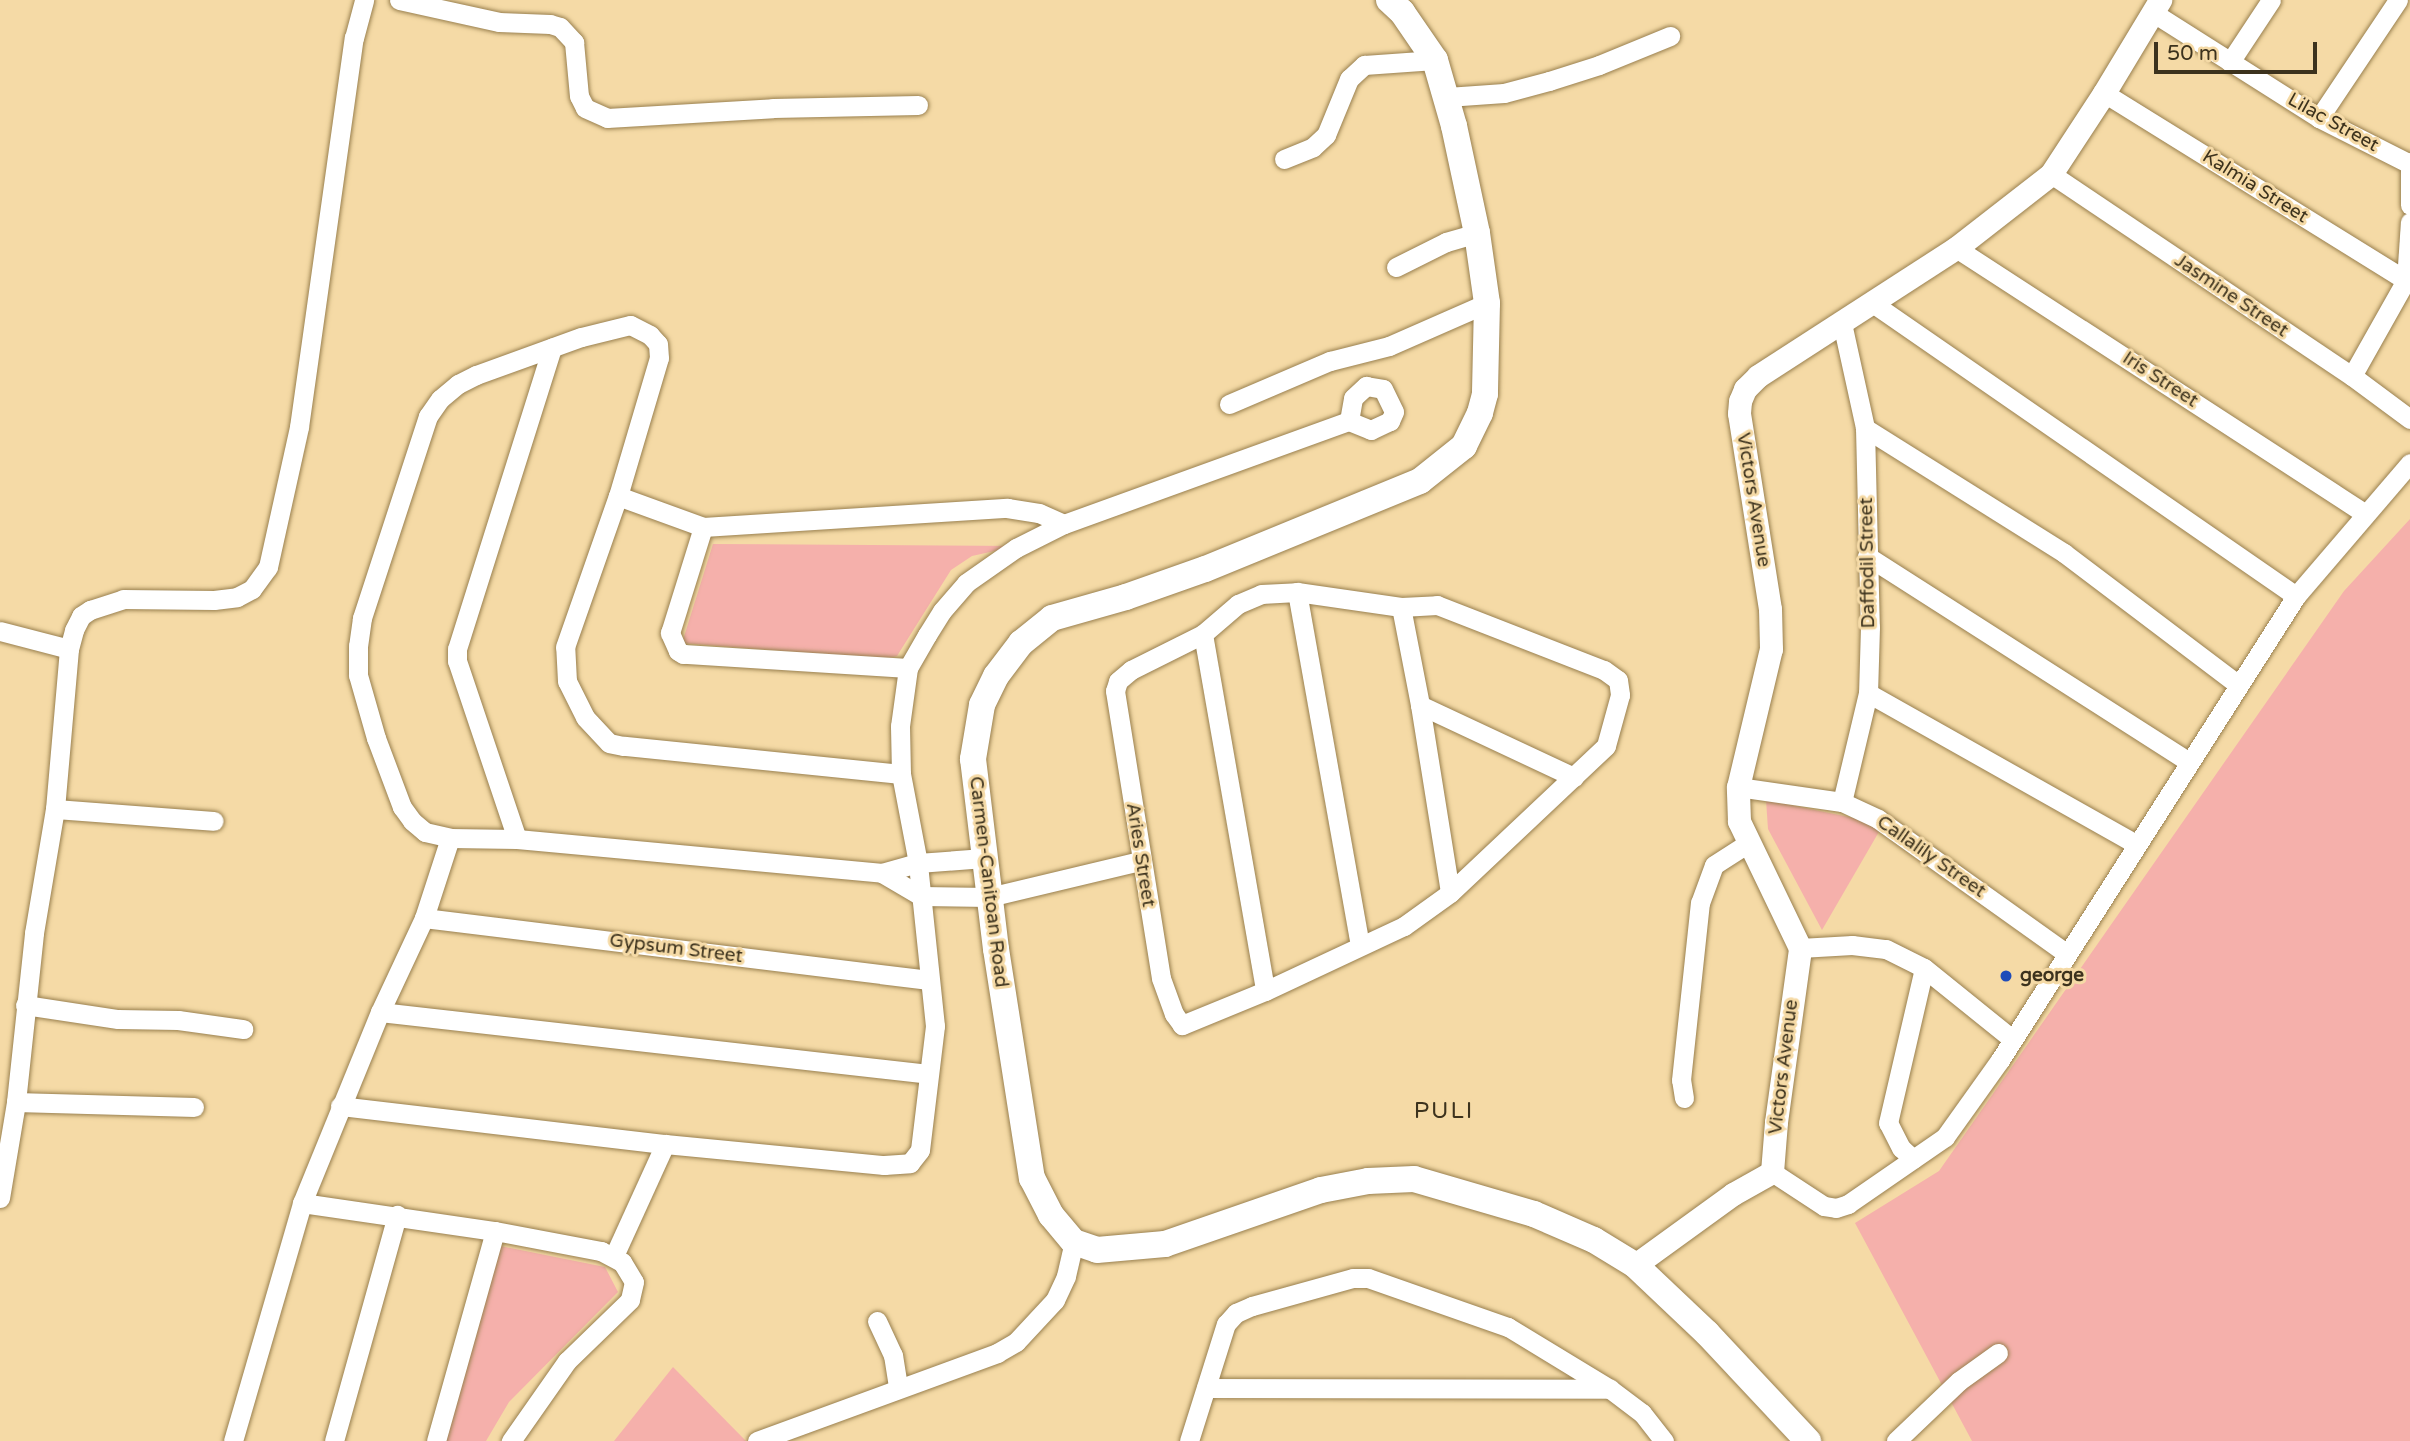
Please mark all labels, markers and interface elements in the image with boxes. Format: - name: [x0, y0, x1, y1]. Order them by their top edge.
- scale bar: [2158, 28, 2321, 72]
- text: 50 m: [2167, 41, 2218, 66]
- street label: Lilac Street: [2284, 89, 2382, 157]
- street label: Kalmia Street: [2198, 145, 2312, 229]
- street label: Jasmine Street: [2170, 250, 2292, 342]
- street label: Iris Street: [2118, 347, 2202, 413]
- street label: Victors Avenue: [1731, 431, 1775, 569]
- street label: Daffodil Street: [1855, 497, 1881, 629]
- street label: Carmen-Canitoan Road: [964, 775, 1012, 989]
- street label: Aries Street: [1121, 801, 1159, 909]
- street label: Callalily Street: [1872, 811, 1990, 903]
- street label: Gypsum Street: [608, 930, 744, 968]
- place label: george: [2020, 965, 2084, 987]
- marker: george: [1998, 968, 2014, 984]
- street label: Victors Avenue: [1764, 998, 1804, 1136]
- district label: PULI: [1414, 1097, 1474, 1125]

